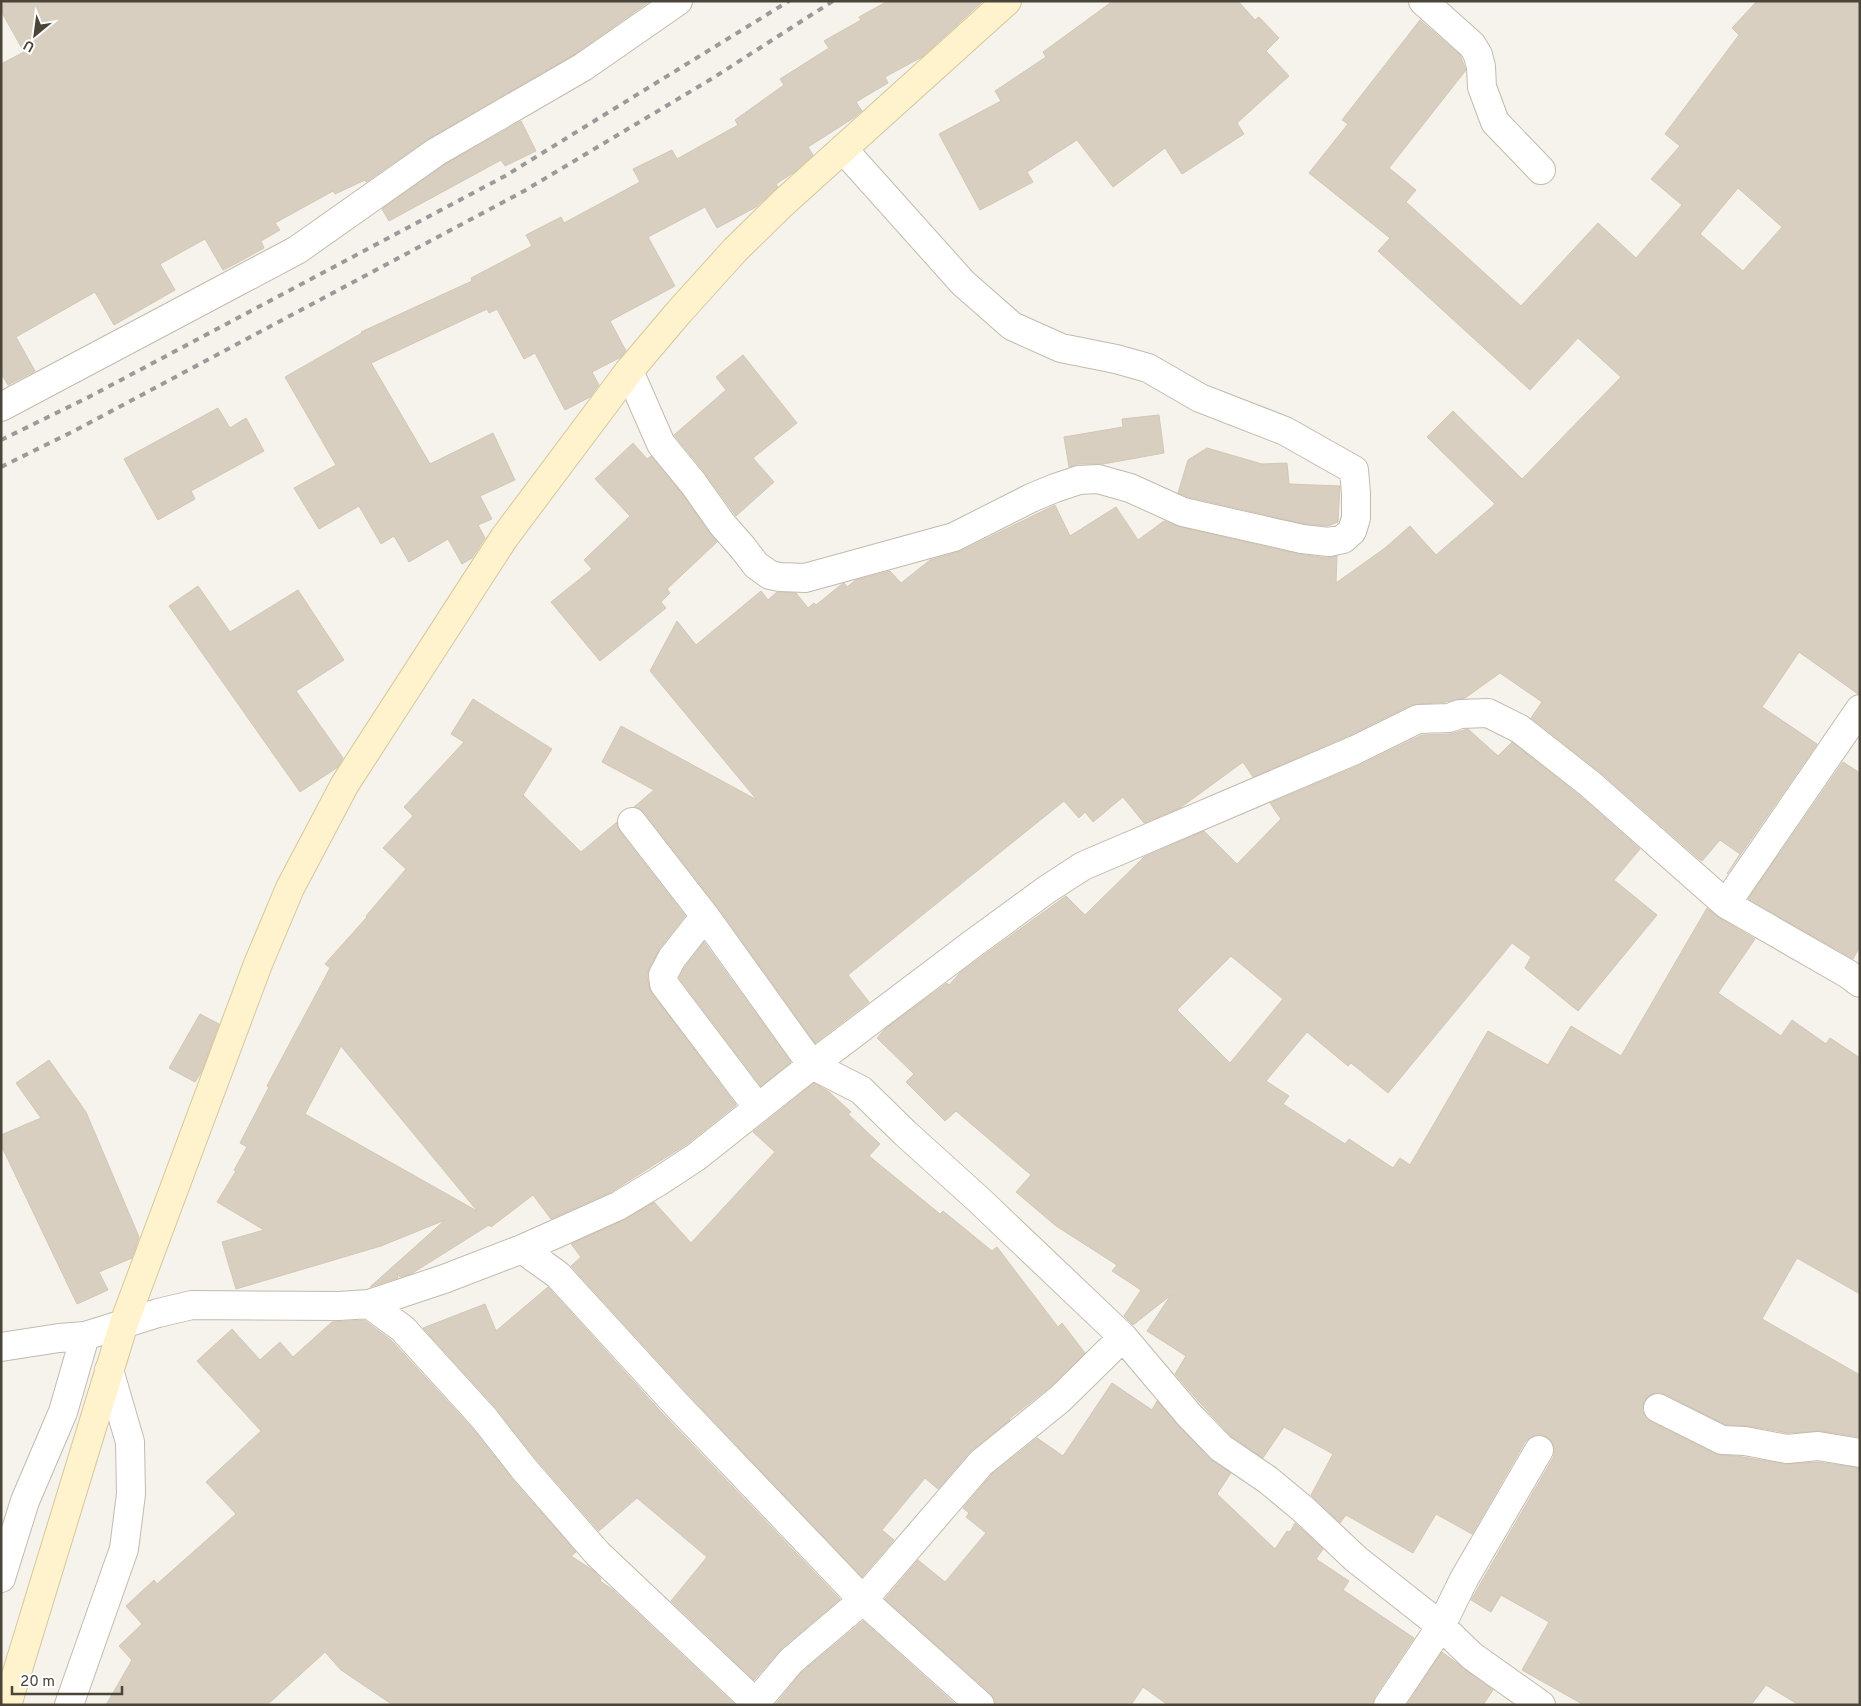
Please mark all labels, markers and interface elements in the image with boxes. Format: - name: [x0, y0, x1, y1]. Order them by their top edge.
- north arrow: [10, 10, 60, 60]
- text: U: [21, 35, 38, 55]
- scale bar: [12, 1664, 122, 1696]
- text: 20 m: [20, 1673, 55, 1692]

